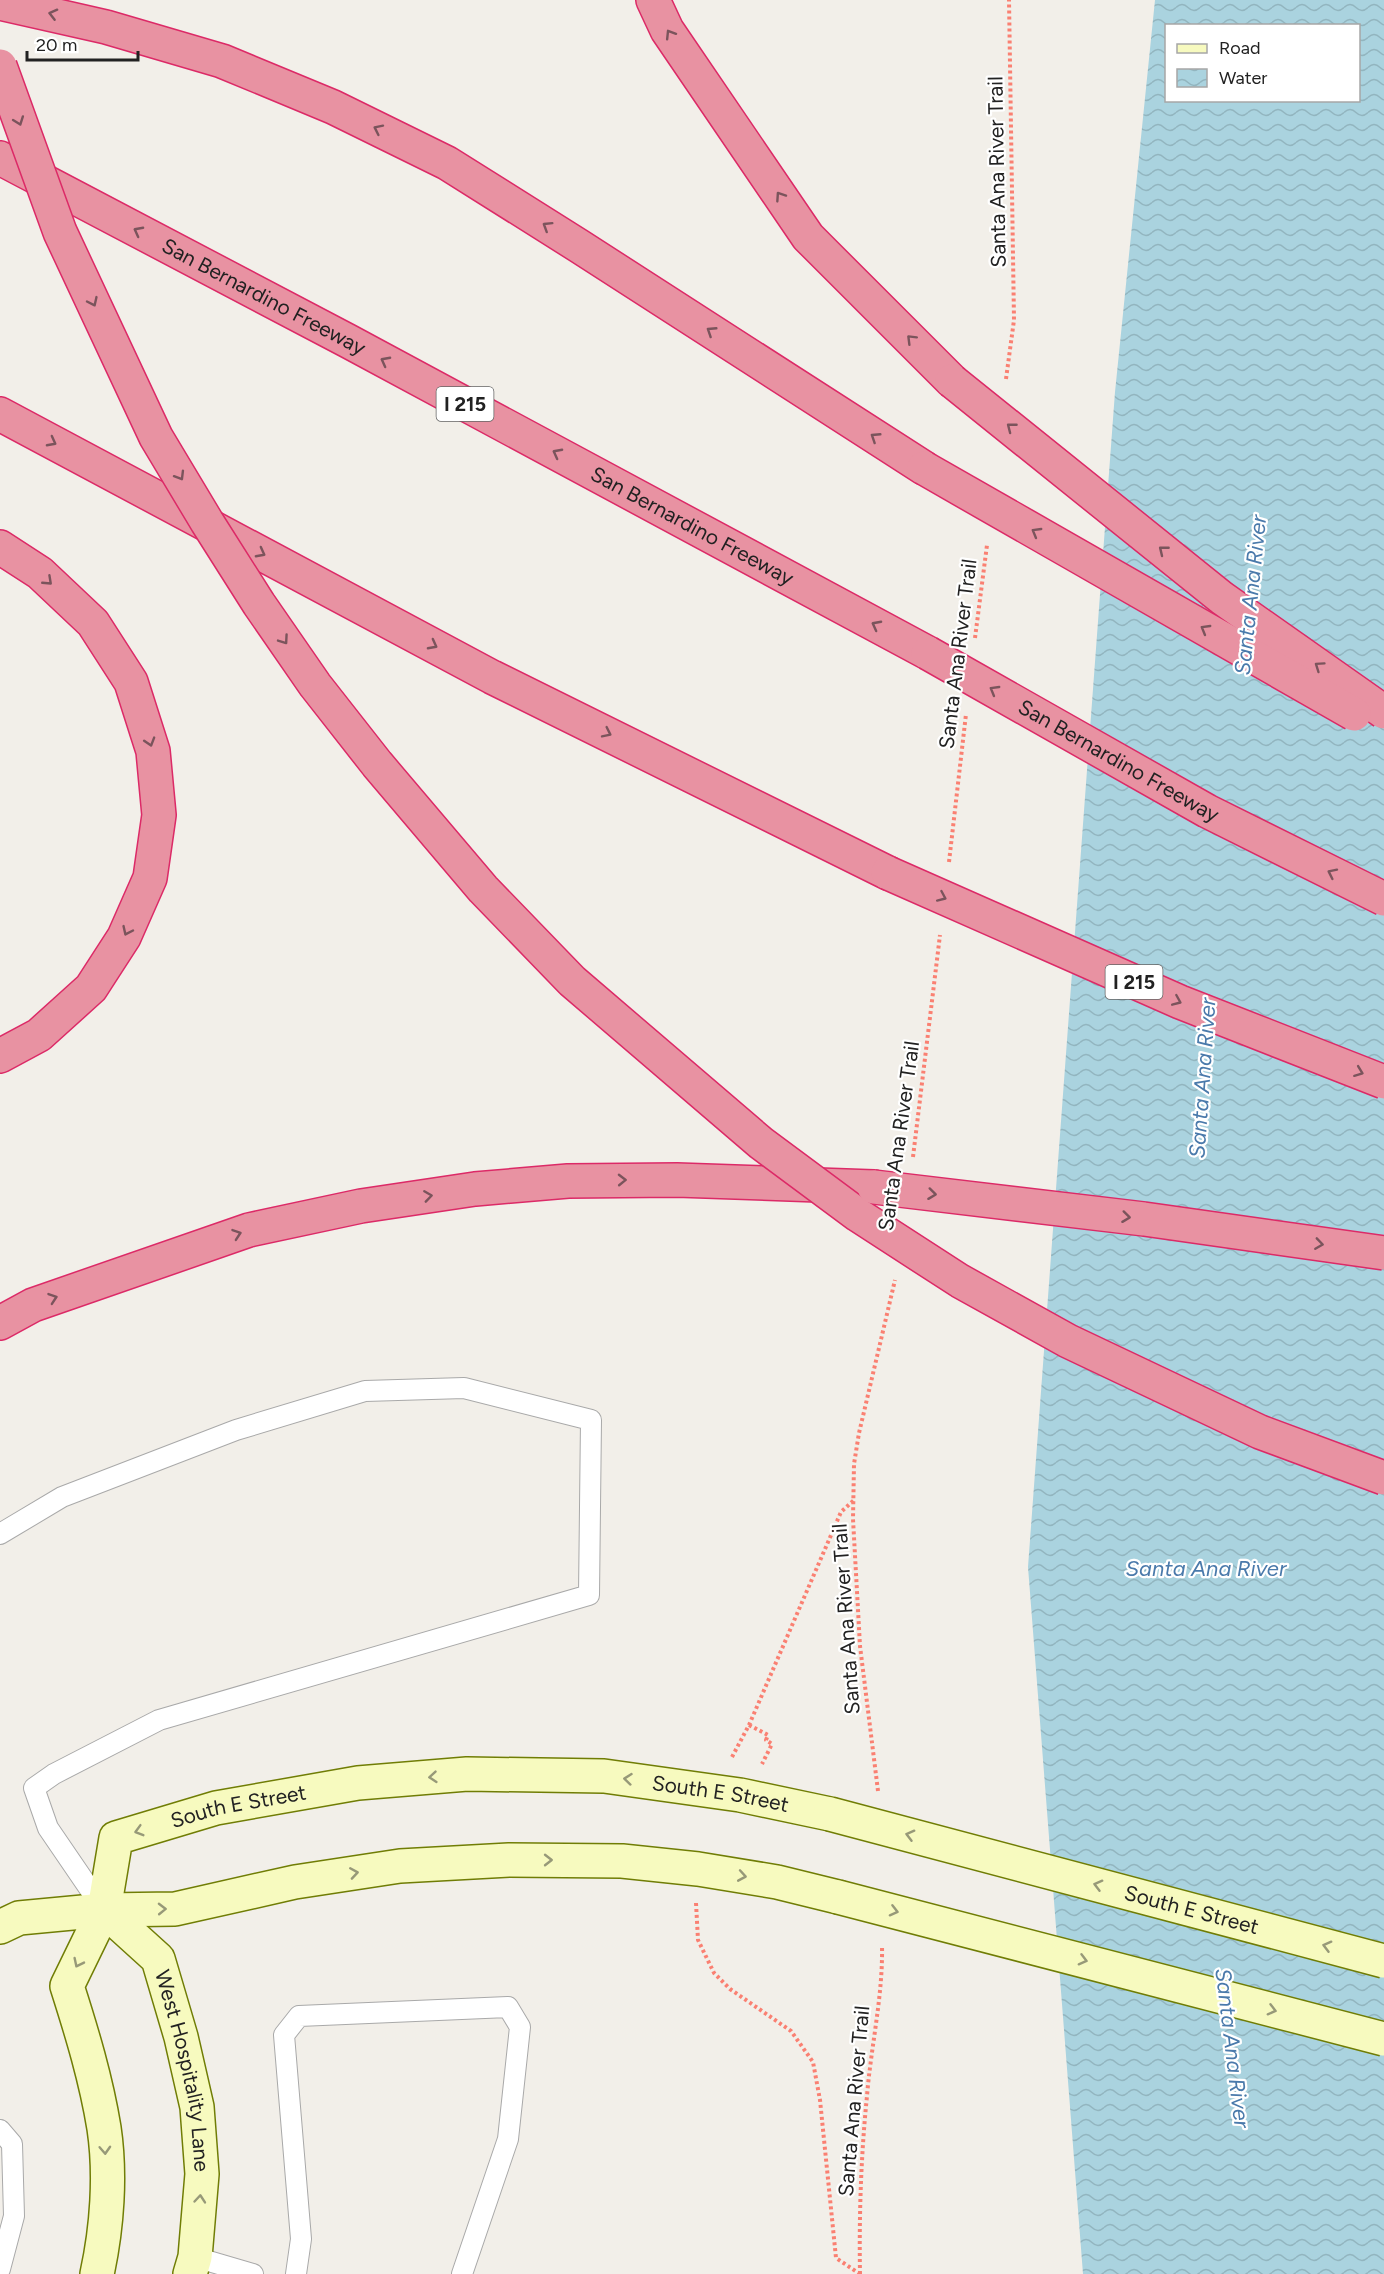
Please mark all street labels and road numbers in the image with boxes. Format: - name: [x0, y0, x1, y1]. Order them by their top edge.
- street label: Santa Ana River Trail: [982, 76, 1011, 268]
- street label: San Bernardino Freeway: [158, 232, 370, 360]
- road number: I 215: [436, 387, 494, 421]
- street label: San Bernardino Freeway: [587, 461, 798, 590]
- street label: Santa Ana River Trail: [933, 557, 982, 750]
- street label: San Bernardino Freeway: [1014, 694, 1223, 827]
- road number: I 215: [1106, 965, 1162, 999]
- street label: Santa Ana River Trail: [873, 1039, 924, 1232]
- street label: Santa Ana River Trail: [826, 1523, 865, 1715]
- street label: South E Street: [651, 1770, 791, 1817]
- street label: South E Street: [167, 1779, 308, 1833]
- street label: South E Street: [1122, 1880, 1262, 1939]
- street label: West Hospitality Lane: [150, 1967, 215, 2173]
- street label: Santa Ana River Trail: [833, 2005, 874, 2197]

